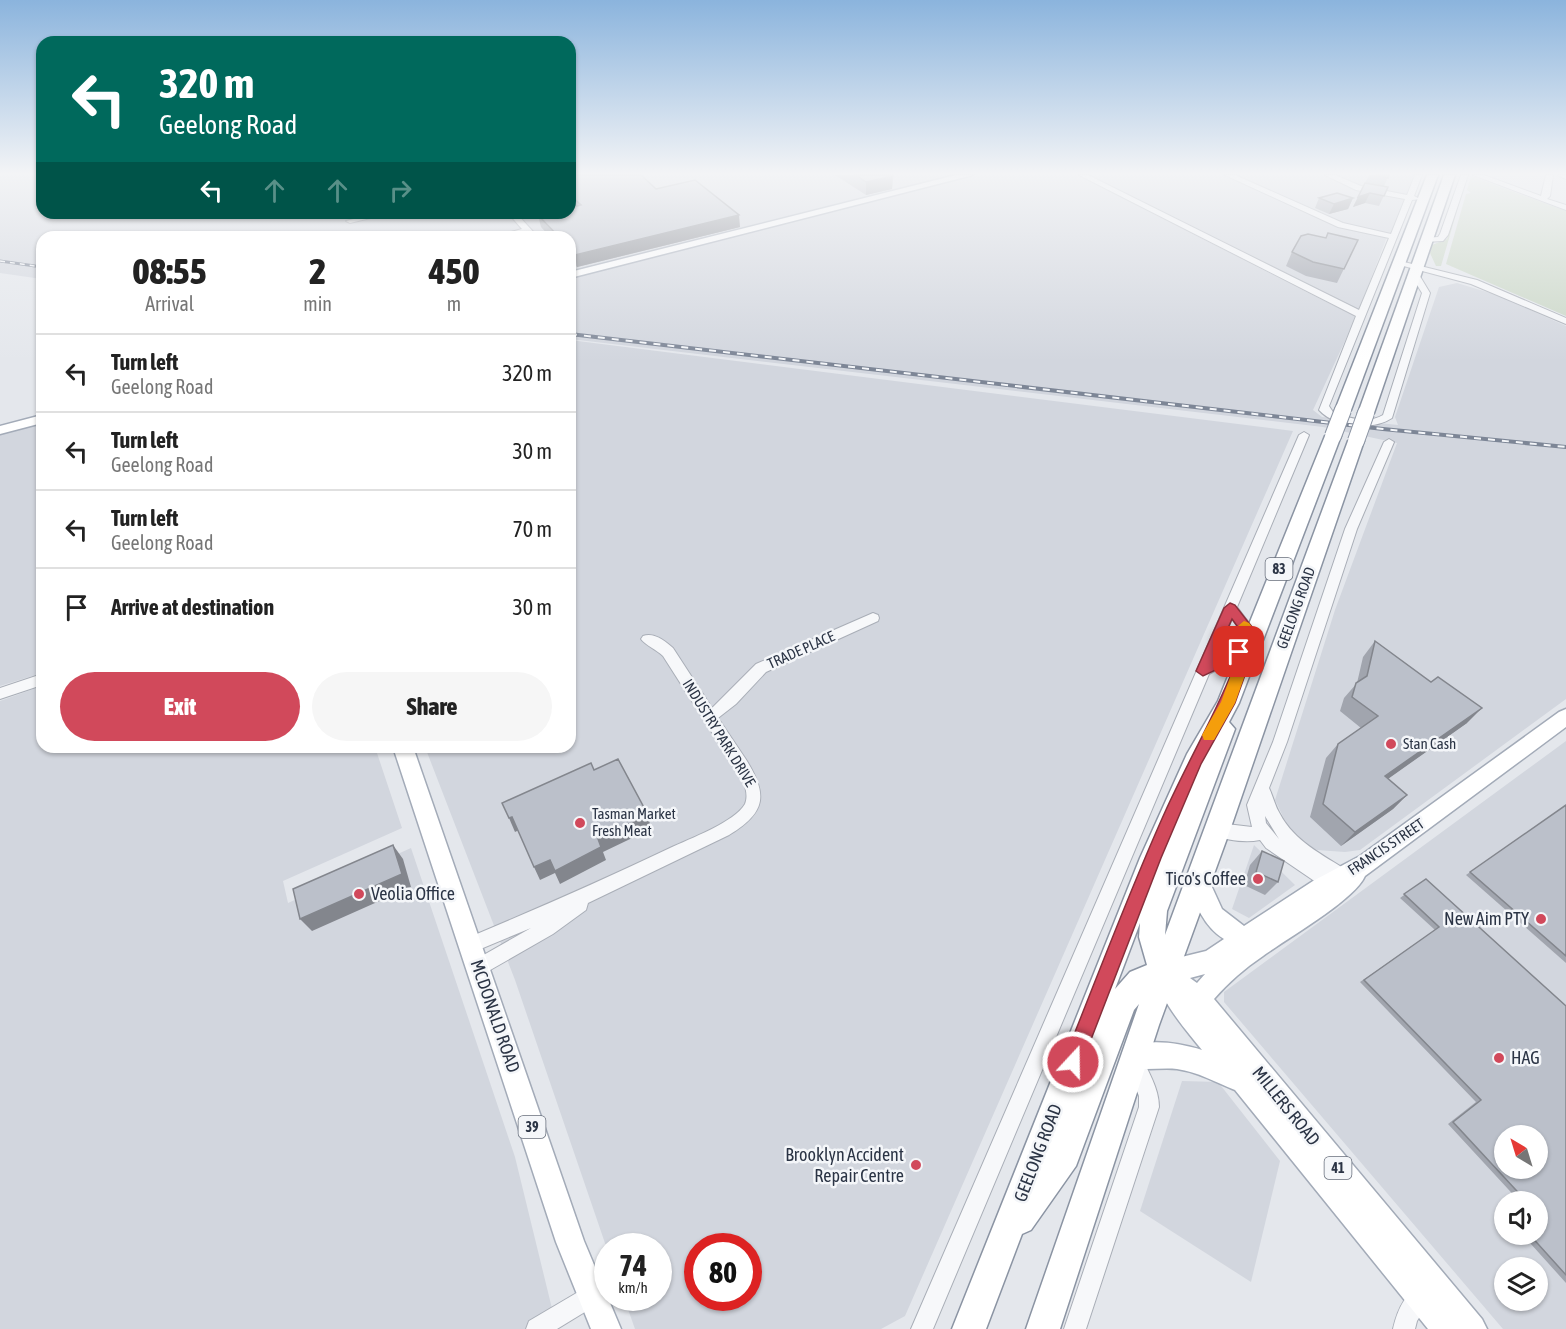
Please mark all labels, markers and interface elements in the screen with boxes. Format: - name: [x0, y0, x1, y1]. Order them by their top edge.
- text: 320 m: [159, 59, 254, 107]
- icon: left: [60, 60, 138, 138]
- text: Geelong Road: [159, 109, 297, 140]
- icon: left: [195, 174, 228, 207]
- icon: ahead: [258, 174, 291, 207]
- icon: ahead: [321, 174, 354, 207]
- icon: right: [384, 174, 417, 207]
- text: 08:55: [133, 250, 207, 292]
- text: 2: [309, 250, 326, 292]
- text: 450: [429, 250, 479, 292]
- text: Arrival: [145, 292, 194, 315]
- text: min: [303, 292, 332, 315]
- text: m: [447, 292, 461, 315]
- text: Turn left: [111, 349, 178, 375]
- icon: left: [60, 357, 93, 390]
- text: 320 m: [502, 360, 552, 386]
- text: Geelong Road: [111, 375, 213, 398]
- text: Turn left: [111, 427, 178, 453]
- icon: left: [60, 435, 93, 468]
- text: 30 m: [512, 438, 552, 464]
- text: Geelong Road: [111, 453, 213, 476]
- text: Turn left: [111, 505, 178, 531]
- icon: left: [60, 513, 93, 546]
- text: 70 m: [512, 516, 552, 542]
- text: Geelong Road: [111, 531, 213, 554]
- road number: 83: [1266, 558, 1292, 580]
- street label: GEELONG ROAD: [1273, 565, 1318, 651]
- icon: arrive: [60, 591, 93, 624]
- text: Arrive at destination: [111, 594, 274, 620]
- text: 30 m: [512, 594, 552, 620]
- pin: [1213, 626, 1264, 677]
- street label: TRADE PLACE: [764, 627, 838, 672]
- icon: arrive: [1222, 635, 1255, 668]
- button: Exit: [60, 672, 300, 741]
- button: Share: [312, 672, 552, 741]
- street label: INDUSTRY PARK DRIVE: [680, 676, 760, 790]
- place label: Stan Cash: [1403, 735, 1456, 752]
- marker: Stan Cash: [1384, 737, 1398, 751]
- place label: Tasman Market Fresh Meat: [592, 805, 676, 839]
- street label: FRANCIS STREET: [1344, 815, 1427, 878]
- marker: Tasman Market Fresh Meat: [573, 816, 587, 830]
- place label: Tico's Coffee: [1166, 868, 1246, 889]
- marker: Tico's Coffee: [1251, 872, 1265, 886]
- place label: Veolia Office: [371, 883, 455, 904]
- marker: Veolia Office: [352, 887, 366, 901]
- place label: New Aim PTY: [1444, 908, 1529, 929]
- marker: New Aim PTY: [1534, 912, 1548, 926]
- street label: MCDONALD ROAD: [466, 957, 525, 1075]
- position arrow: [1041, 1030, 1105, 1094]
- place label: HAG: [1511, 1047, 1540, 1068]
- marker: HAG: [1492, 1051, 1506, 1065]
- street label: MILLERS ROAD: [1248, 1062, 1325, 1149]
- street label: GEELONG ROAD: [1009, 1101, 1066, 1205]
- road number: 39: [518, 1116, 546, 1138]
- north arrow: [1494, 1125, 1548, 1179]
- map controls: [1494, 1125, 1548, 1311]
- place label: Brooklyn Accident Repair Centre: [785, 1144, 904, 1186]
- road number: 41: [1324, 1157, 1352, 1179]
- marker: Brooklyn Accident Repair Centre: [909, 1158, 923, 1172]
- button: sound: [1494, 1191, 1548, 1245]
- speed limit sign: 80: [684, 1233, 762, 1311]
- text: 74: [619, 1248, 647, 1282]
- button: layers: [1494, 1257, 1548, 1311]
- text: km/h: [618, 1279, 648, 1296]

